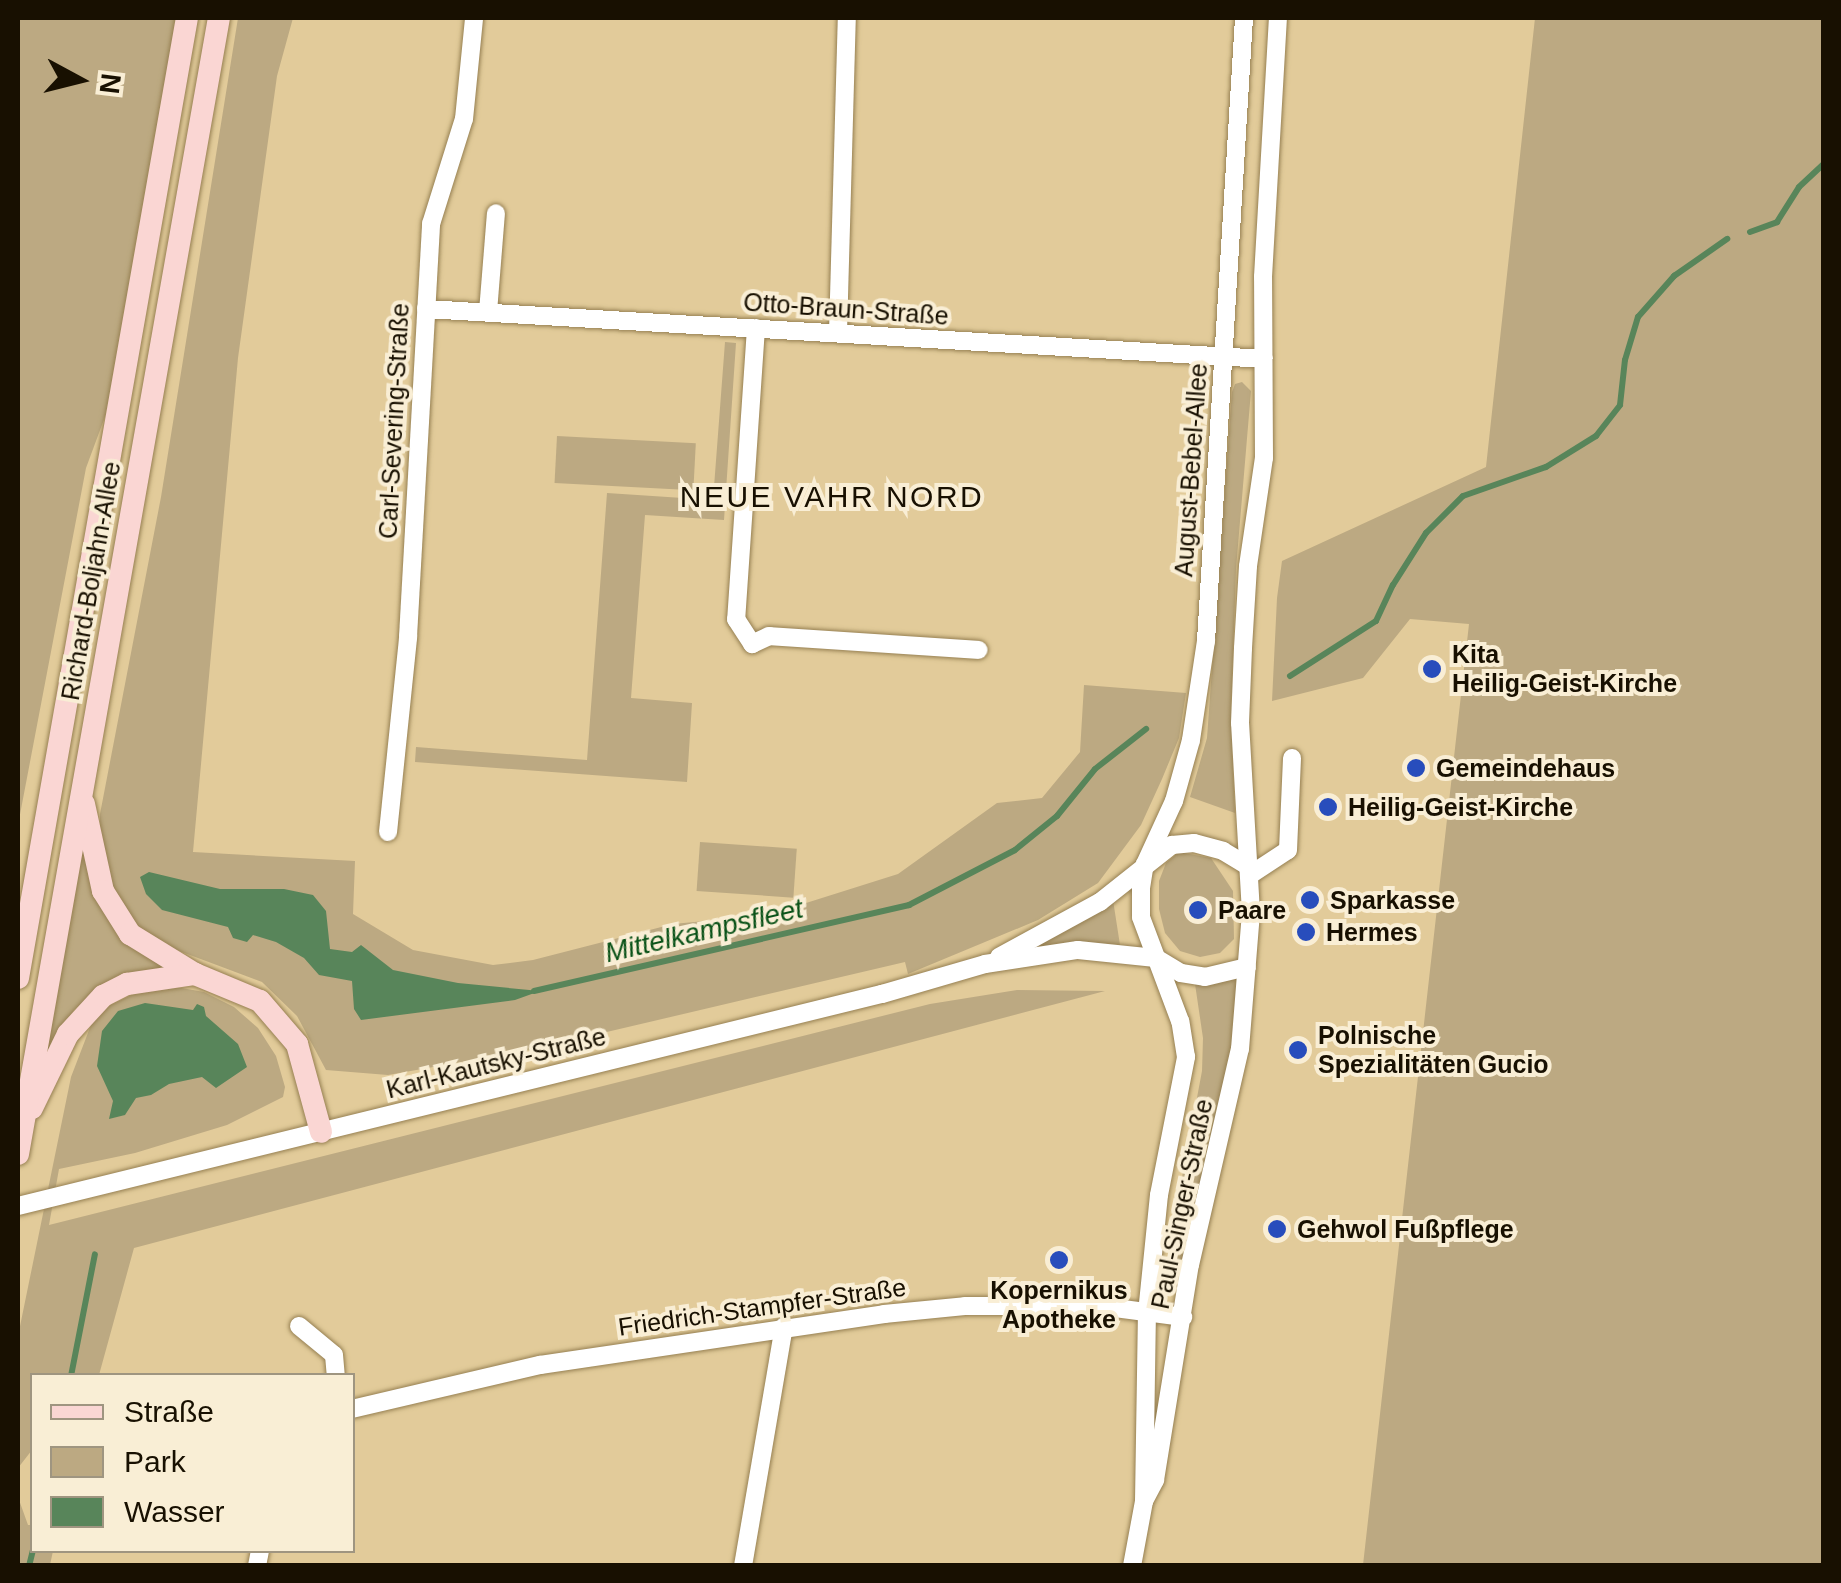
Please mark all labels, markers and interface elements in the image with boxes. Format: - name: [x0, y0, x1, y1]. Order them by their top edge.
- north arrow: [30, 30, 130, 130]
- text: N: [94, 72, 127, 96]
- street label: Otto-Braun-Straße: [742, 287, 950, 331]
- street label: Carl-Severing-Straße: [373, 302, 415, 540]
- street label: August-Bebel-Allee: [1169, 362, 1213, 578]
- street label: Richard-Boljahn-Allee: [55, 459, 127, 703]
- district label: NEUE VAHR NORD: [680, 479, 984, 515]
- place label: Kita Heilig-Geist-Kirche: [1452, 640, 1677, 699]
- marker: Kita Heilig-Geist-Kirche: [1421, 658, 1443, 680]
- place label: Gemeindehaus: [1436, 753, 1615, 783]
- marker: Gemeindehaus: [1405, 757, 1427, 779]
- place label: Heilig-Geist-Kirche: [1348, 792, 1573, 822]
- marker: Heilig-Geist-Kirche: [1317, 796, 1339, 818]
- place label: Sparkasse: [1330, 885, 1455, 915]
- marker: Sparkasse: [1299, 889, 1321, 911]
- water label: Mittelkampsfleet: [602, 892, 806, 970]
- place label: Paare: [1218, 895, 1286, 925]
- marker: Paare: [1187, 899, 1209, 921]
- place label: Hermes: [1326, 917, 1418, 947]
- marker: Hermes: [1295, 921, 1317, 943]
- street label: Karl-Kautsky-Straße: [383, 1021, 609, 1105]
- place label: Polnische Spezialitäten Gucio: [1318, 1021, 1549, 1080]
- marker: Polnische Spezialitäten Gucio: [1287, 1039, 1309, 1061]
- street label: Paul-Singer-Straße: [1145, 1096, 1219, 1312]
- place label: Gehwol Fußpflege: [1297, 1214, 1514, 1244]
- marker: Gehwol Fußpflege: [1266, 1218, 1288, 1240]
- marker: Kopernikus Apotheke: [1048, 1249, 1070, 1271]
- street label: Friedrich-Stampfer-Straße: [616, 1272, 908, 1342]
- place label: Kopernikus Apotheke: [990, 1276, 1128, 1335]
- legend: [30, 1373, 355, 1553]
- text: Straße: [124, 1395, 214, 1428]
- text: Park: [124, 1445, 186, 1478]
- text: Wasser: [124, 1495, 225, 1528]

